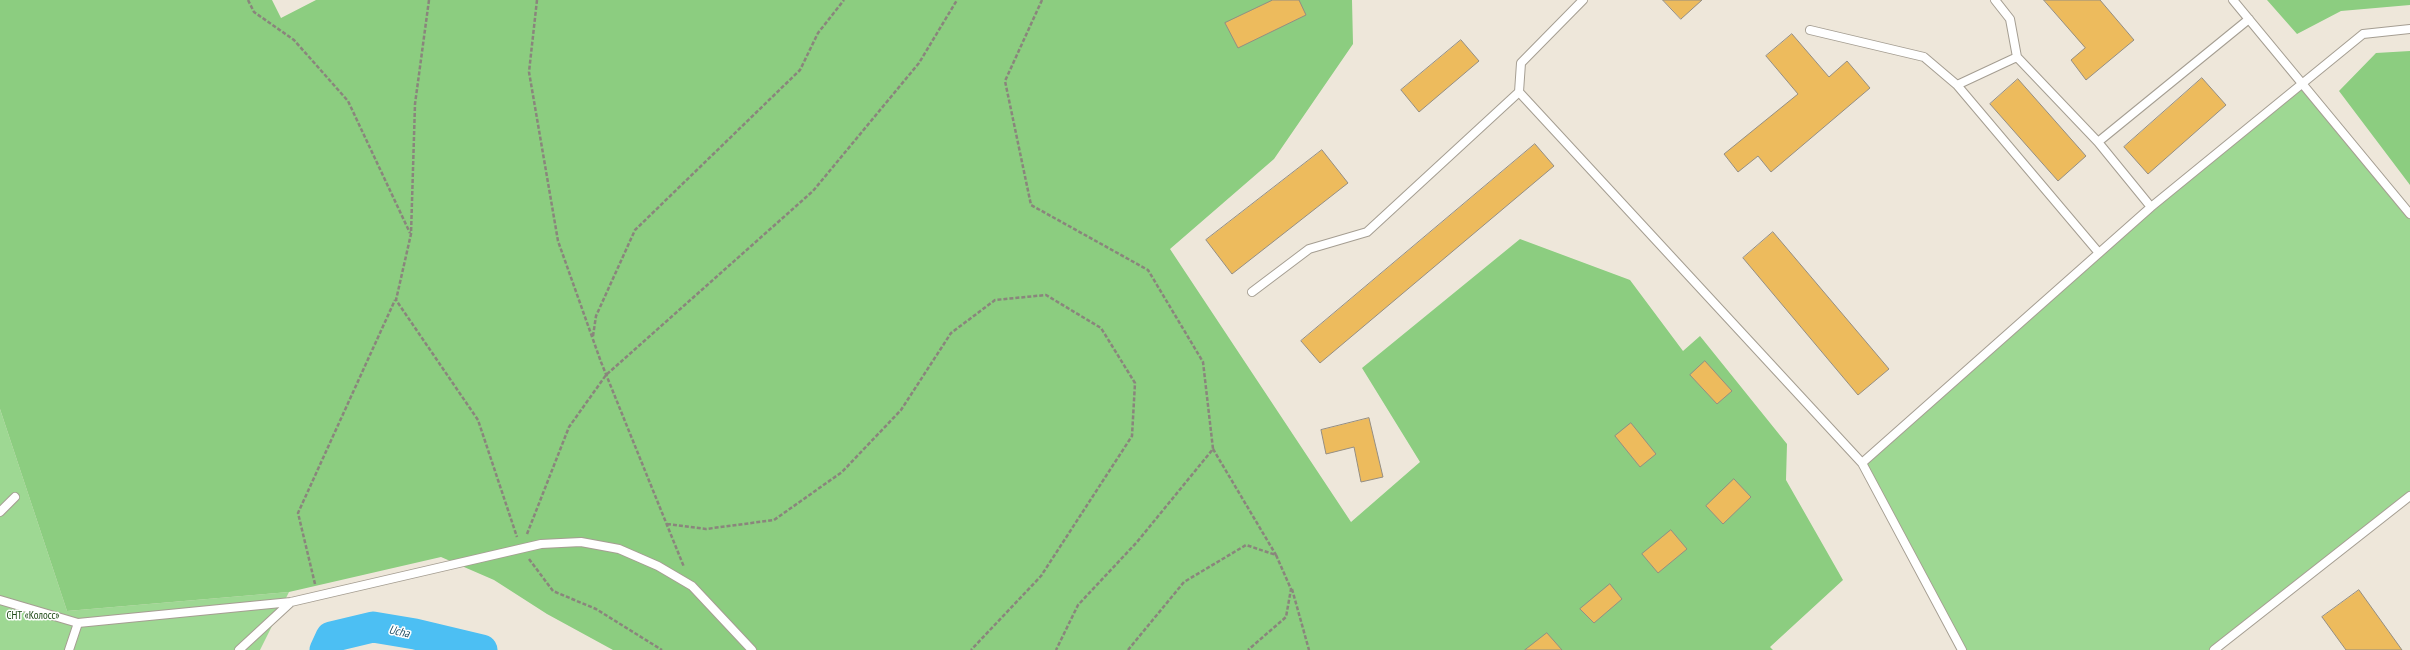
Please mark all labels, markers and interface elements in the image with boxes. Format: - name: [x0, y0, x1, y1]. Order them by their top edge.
- park label: СНТ «Колосс»: [6, 609, 60, 623]
- water label: Ucha: [387, 623, 411, 641]

